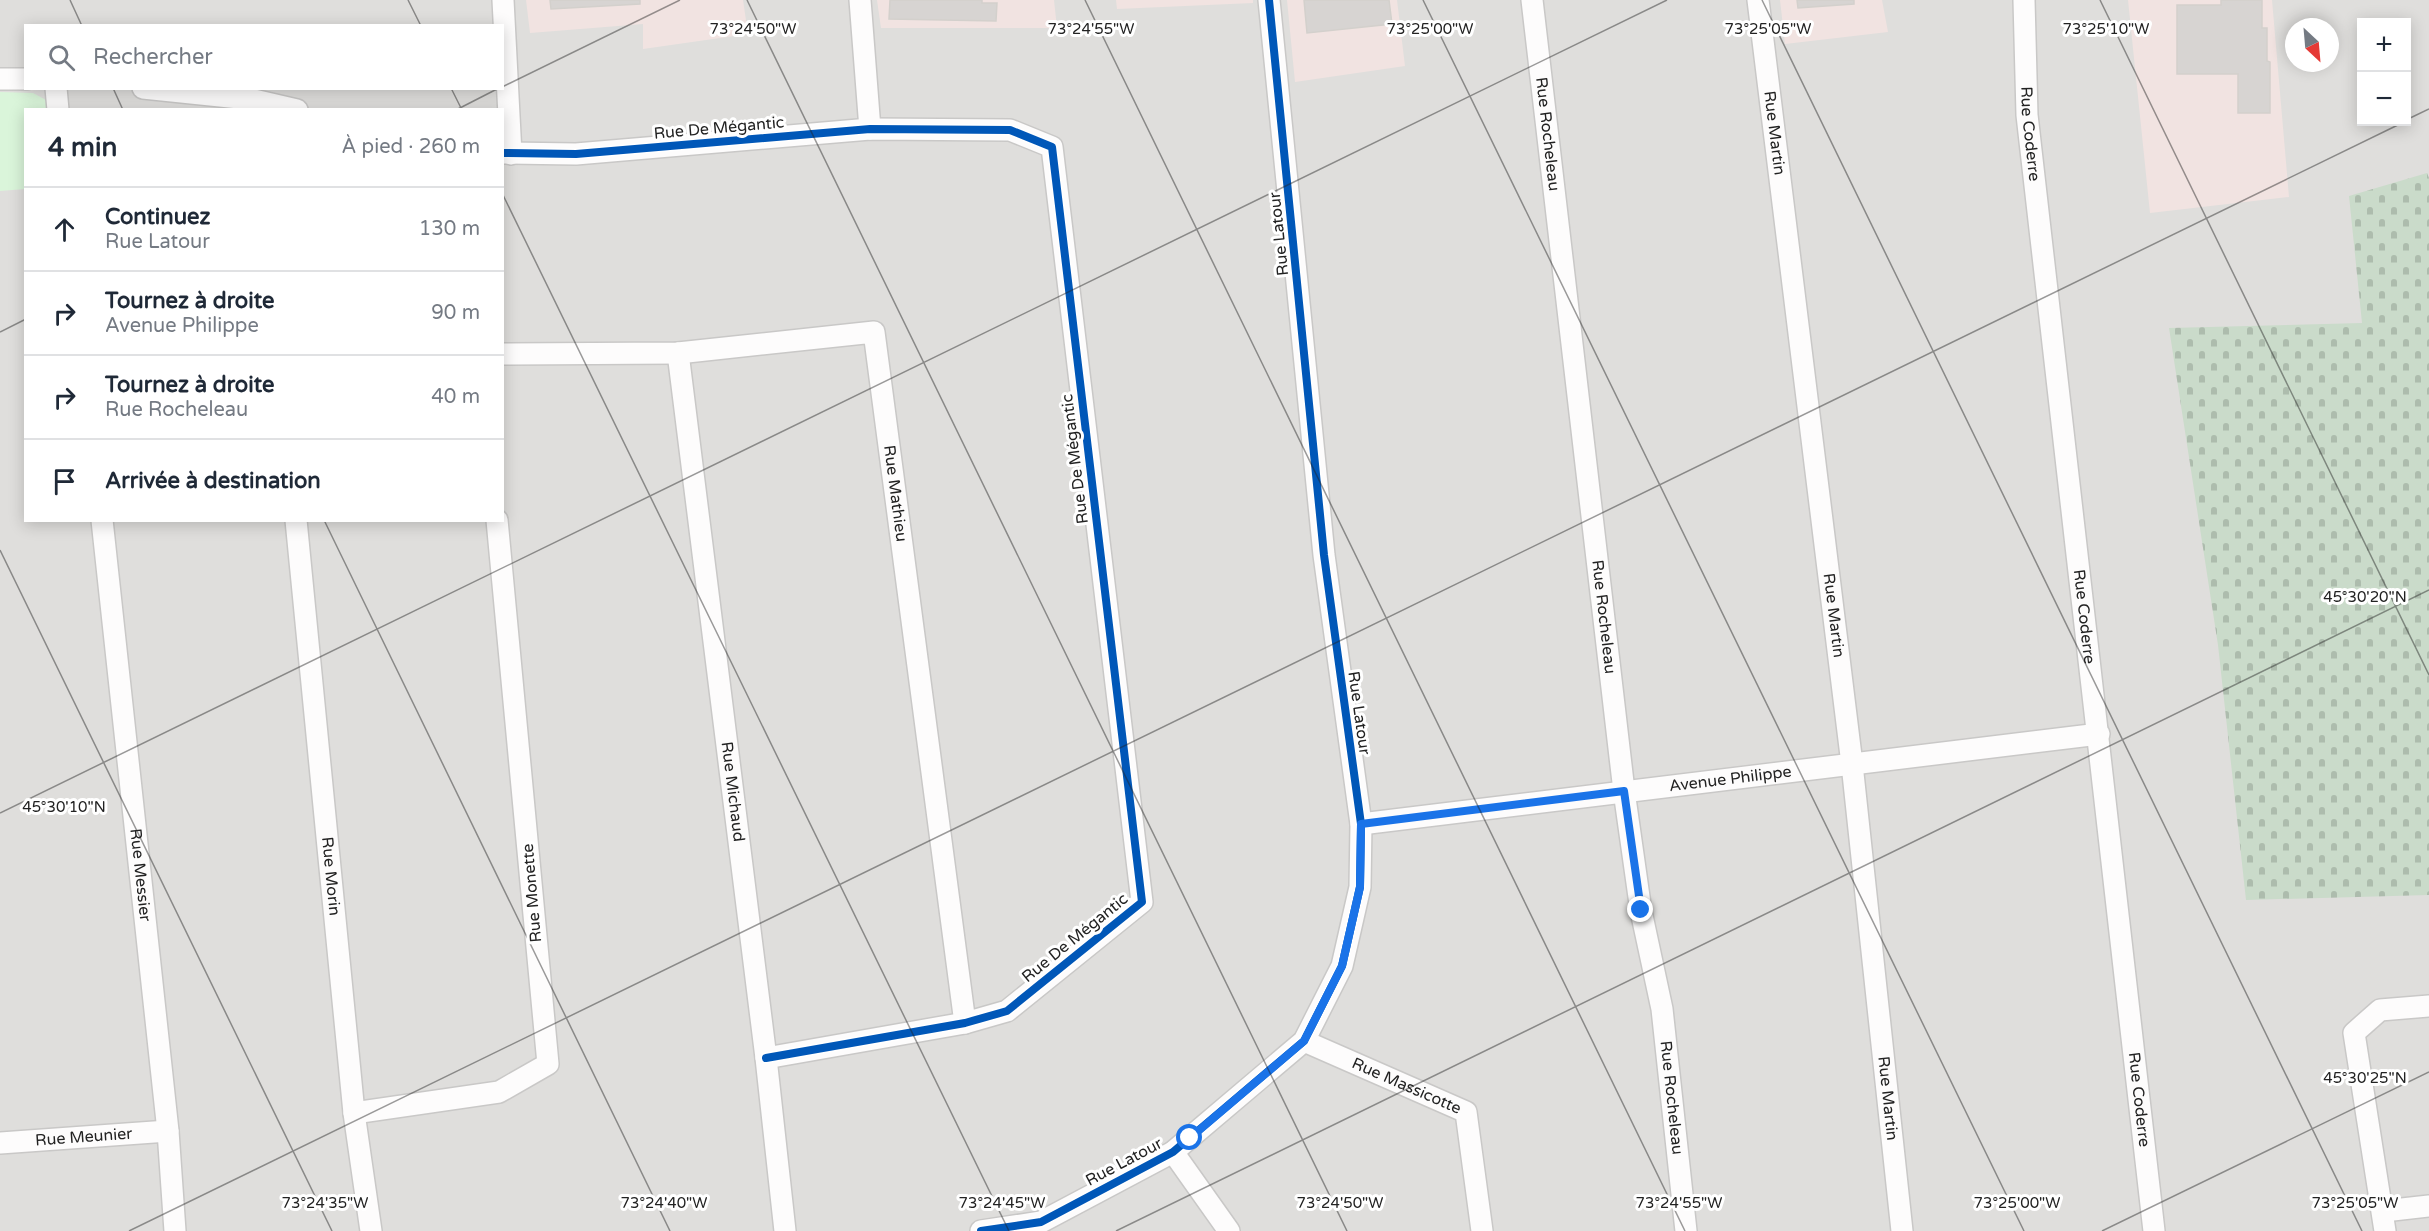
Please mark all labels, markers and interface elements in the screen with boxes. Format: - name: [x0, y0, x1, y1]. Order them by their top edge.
- north arrow: [2285, 18, 2339, 72]
- map controls: [2357, 18, 2411, 126]
- button: +: [2357, 18, 2411, 72]
- text: 73°24'50"W: [710, 20, 796, 38]
- text: 73°24'55"W: [1048, 20, 1134, 38]
- text: 73°25'00"W: [1387, 20, 1473, 38]
- text: 73°25'05"W: [1725, 20, 1811, 38]
- text: 73°25'10"W: [2063, 20, 2149, 38]
- search box: [24, 24, 504, 90]
- icon: search: [45, 41, 78, 74]
- text: Rechercher: [93, 44, 213, 70]
- button: −: [2357, 72, 2411, 126]
- street label: Rue Rocheleau: [1531, 76, 1564, 192]
- street label: Rue Coderre: [2016, 86, 2044, 182]
- street label: Rue Martin: [1759, 90, 1789, 176]
- street label: Rue De Mégantic: [653, 112, 785, 144]
- text: 4 min: [48, 132, 117, 163]
- text: À pied · 260 m: [342, 135, 480, 159]
- street label: Rue Latour: [1265, 190, 1293, 277]
- text: Continuez: [105, 204, 210, 230]
- icon: ahead: [48, 213, 81, 246]
- text: 130 m: [419, 217, 480, 241]
- text: Rue Latour: [105, 230, 210, 254]
- text: Tournez à droite: [105, 288, 274, 314]
- icon: right: [48, 297, 81, 330]
- text: 90 m: [431, 301, 480, 325]
- text: Avenue Philippe: [105, 314, 259, 338]
- text: Tournez à droite: [105, 372, 274, 398]
- icon: right: [48, 381, 81, 414]
- text: 40 m: [431, 385, 480, 409]
- street label: Rue De Mégantic: [1057, 393, 1093, 525]
- text: Rue Rocheleau: [105, 398, 248, 422]
- street label: Rue Mathieu: [879, 444, 912, 543]
- icon: arrive: [48, 465, 81, 498]
- text: Arrivée à destination: [105, 468, 321, 494]
- street label: Rue Rocheleau: [1587, 559, 1620, 675]
- street label: Rue Coderre: [2069, 568, 2099, 665]
- street label: Rue Martin: [1819, 572, 1849, 659]
- text: 45°30'20"N: [2323, 588, 2407, 606]
- street label: Rue Latour: [1343, 670, 1375, 757]
- street label: Rue Michaud: [717, 740, 749, 843]
- street label: Avenue Philippe: [1668, 762, 1793, 796]
- text: 45°30'10"N: [22, 798, 106, 816]
- street label: Rue Messier: [125, 828, 155, 923]
- street label: Rue Morin: [317, 836, 345, 917]
- street label: Rue Monette: [518, 843, 546, 943]
- street label: Rue De Mégantic: [1018, 889, 1132, 987]
- route end: [1627, 896, 1653, 922]
- street label: Rue Rocheleau: [1655, 1040, 1688, 1156]
- street label: Rue Coderre: [2124, 1051, 2154, 1148]
- street label: Rue Massicotte: [1349, 1053, 1464, 1119]
- street label: Rue Martin: [1873, 1055, 1902, 1142]
- text: 45°30'25"N: [2323, 1069, 2407, 1087]
- street label: Rue Meunier: [35, 1124, 134, 1150]
- route start: [1176, 1124, 1202, 1150]
- street label: Rue Latour: [1082, 1133, 1167, 1191]
- text: 73°24'35"W: [282, 1194, 368, 1212]
- text: 73°24'40"W: [621, 1194, 707, 1212]
- text: 73°24'45"W: [959, 1194, 1045, 1212]
- text: 73°24'50"W: [1297, 1194, 1383, 1212]
- text: 73°24'55"W: [1636, 1194, 1722, 1212]
- text: 73°25'00"W: [1974, 1194, 2060, 1212]
- text: 73°25'05"W: [2312, 1194, 2398, 1212]

